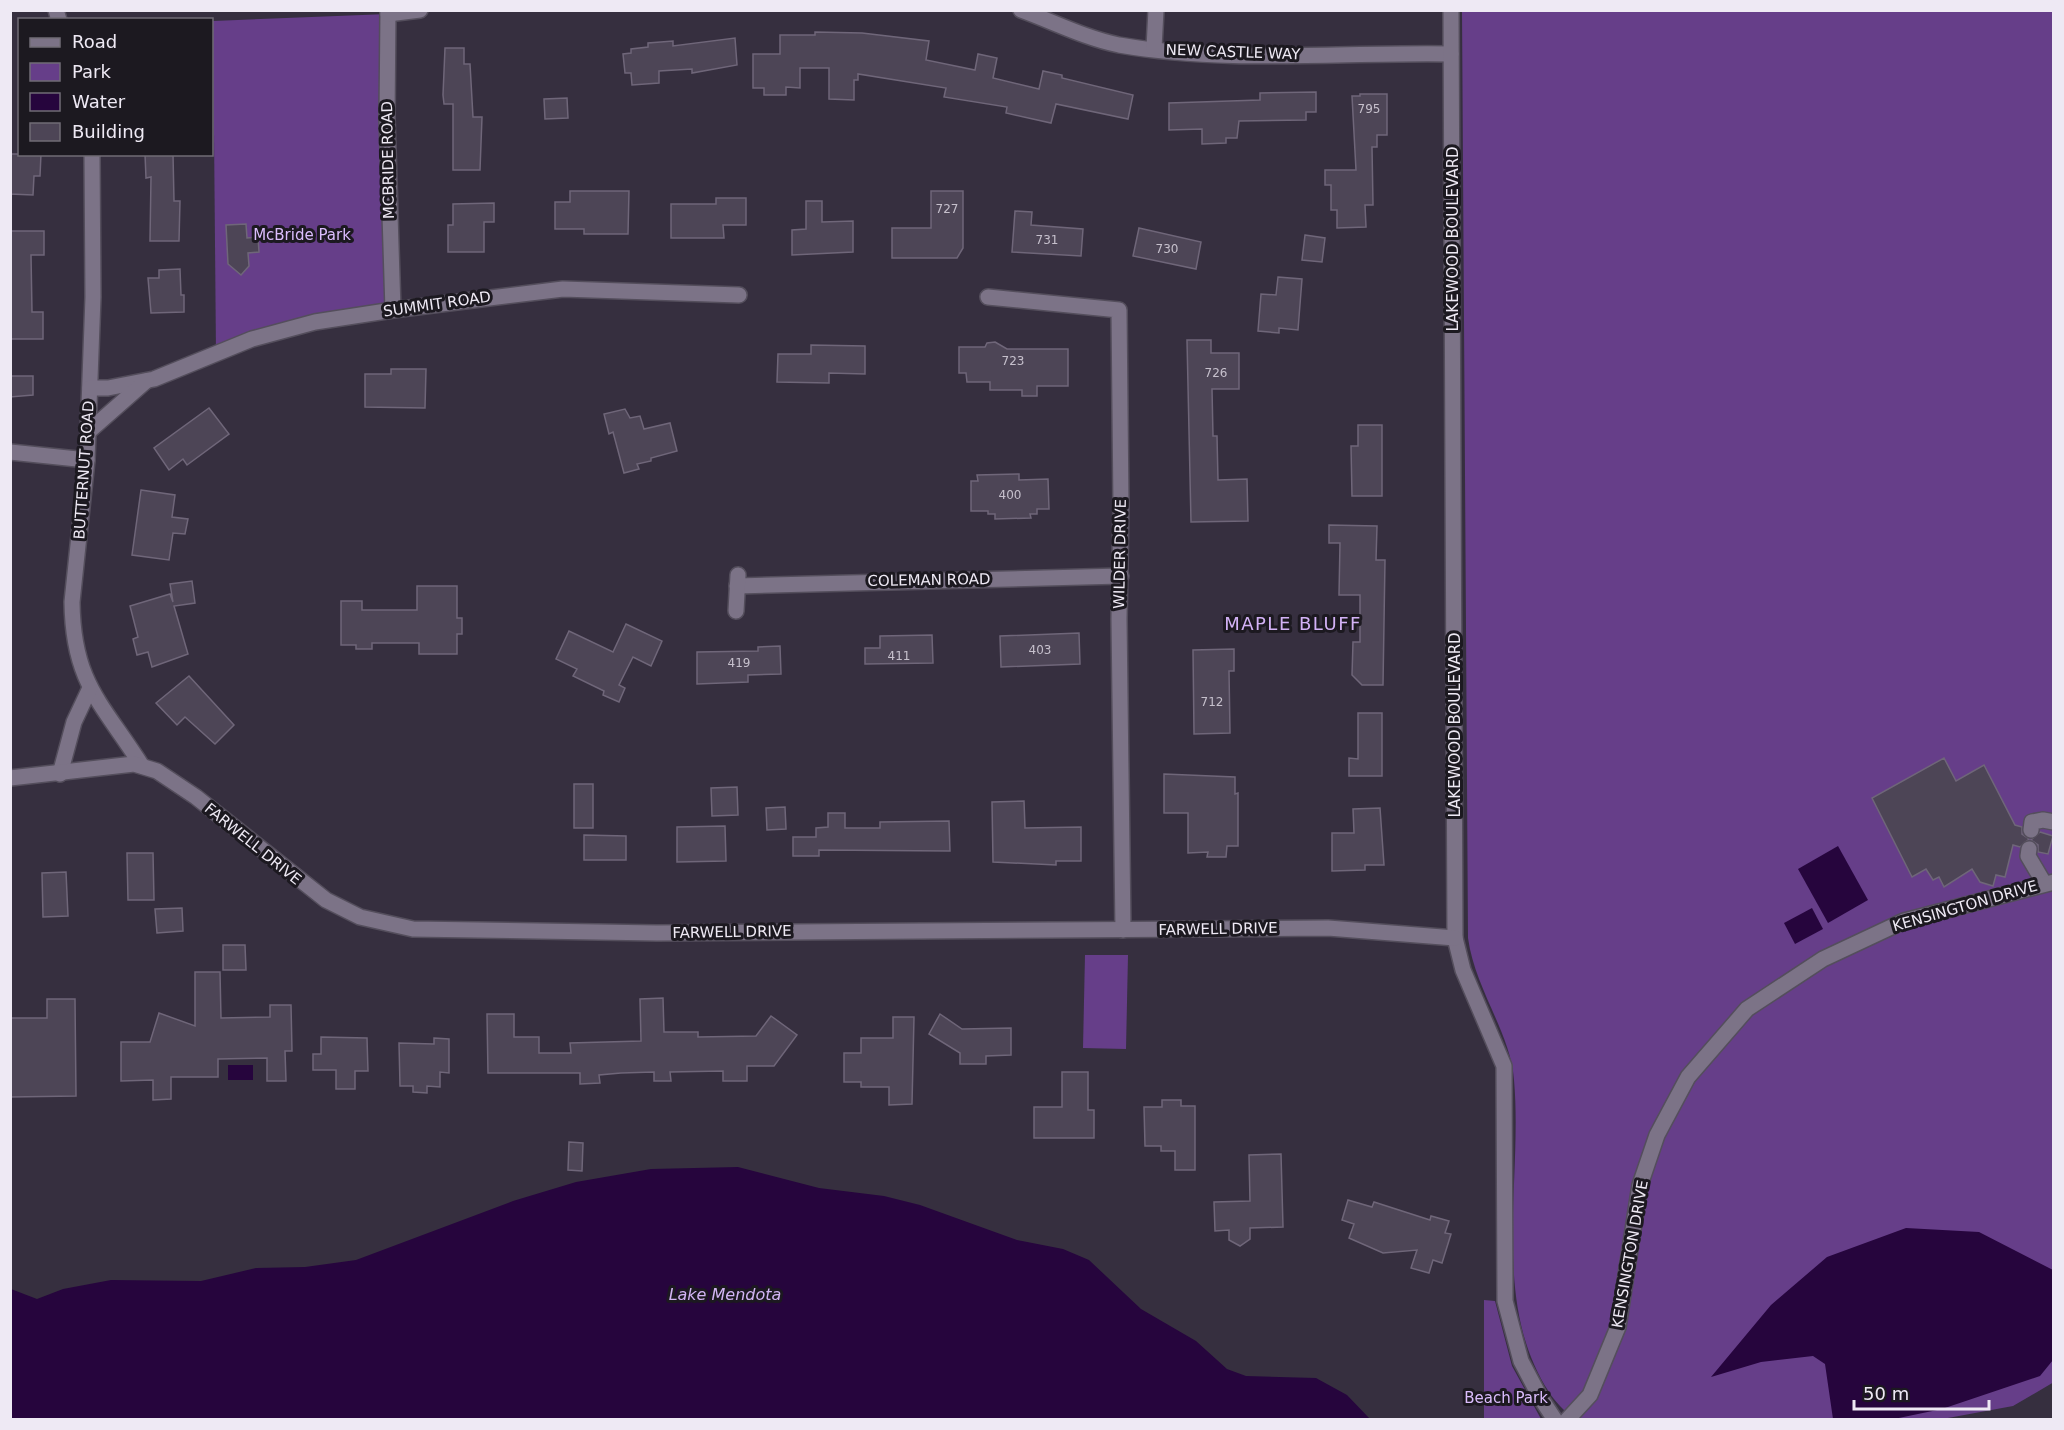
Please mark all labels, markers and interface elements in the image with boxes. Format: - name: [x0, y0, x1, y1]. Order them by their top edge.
- legend: [18, 18, 213, 156]
- text: Road: [72, 31, 117, 52]
- street label: NEW CASTLE WAY: [1165, 41, 1301, 63]
- text: Park: [72, 61, 111, 82]
- text: Water: [72, 91, 126, 112]
- street label: MCBRIDE ROAD: [378, 101, 398, 219]
- house number: 795: [1358, 102, 1380, 116]
- text: Building: [72, 121, 145, 142]
- street label: LAKEWOOD BOULEVARD: [1444, 146, 1462, 332]
- house number: 727: [936, 202, 958, 216]
- park label: McBride Park: [253, 226, 351, 244]
- house number: 731: [1036, 233, 1058, 247]
- house number: 730: [1156, 242, 1178, 256]
- street label: SUMMIT ROAD: [382, 288, 492, 320]
- house number: 723: [1002, 354, 1024, 368]
- house number: 726: [1205, 366, 1227, 380]
- street label: BUTTERNUT ROAD: [70, 400, 98, 540]
- house number: 400: [999, 488, 1021, 502]
- street label: WILDER DRIVE: [1110, 499, 1130, 609]
- street label: COLEMAN ROAD: [867, 570, 991, 590]
- district label: MAPLE BLUFF: [1224, 613, 1362, 634]
- street label: LAKEWOOD BOULEVARD: [1446, 632, 1464, 818]
- house number: 403: [1029, 643, 1051, 657]
- house number: 411: [888, 649, 910, 663]
- house number: 419: [728, 656, 750, 670]
- house number: 712: [1201, 695, 1223, 709]
- street label: FARWELL DRIVE: [201, 799, 305, 889]
- street label: KENSINGTON DRIVE: [1890, 877, 2040, 935]
- street label: FARWELL DRIVE: [1158, 919, 1278, 939]
- street label: FARWELL DRIVE: [672, 922, 792, 942]
- street label: KENSINGTON DRIVE: [1608, 1179, 1652, 1329]
- water label: Lake Mendota: [669, 1285, 781, 1304]
- scale bar: [1854, 1373, 1989, 1411]
- text: 50 m: [1863, 1383, 1909, 1404]
- park label: Beach Park: [1464, 1389, 1548, 1407]

